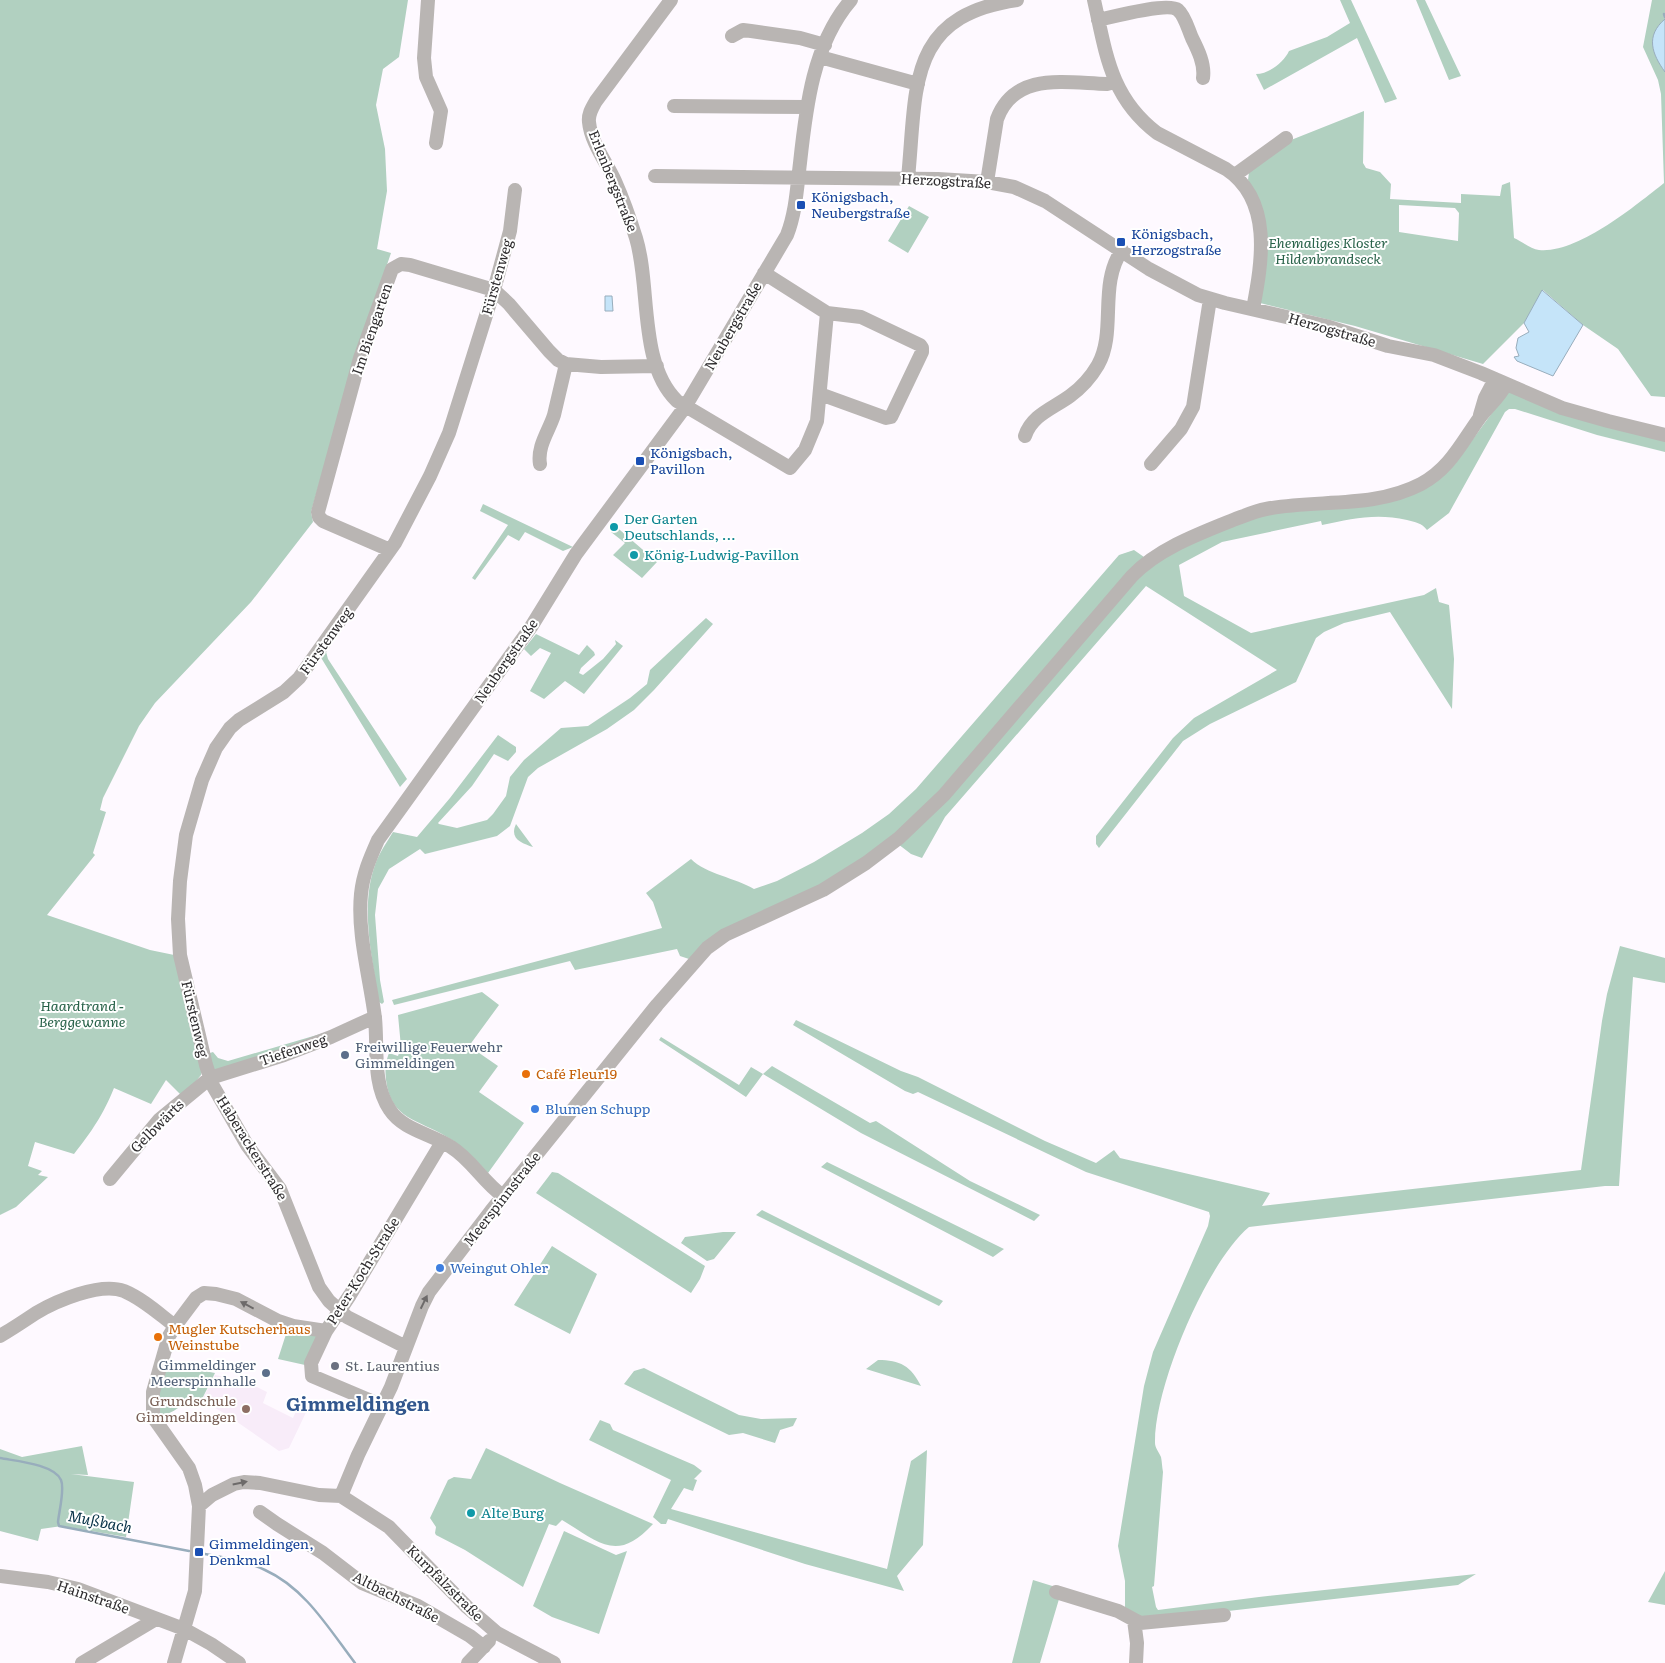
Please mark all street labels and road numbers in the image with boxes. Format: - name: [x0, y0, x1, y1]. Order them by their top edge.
- street label: Erlenbergstraße: [584, 127, 643, 234]
- street label: Herzogstraße: [900, 168, 992, 192]
- street label: Fürstenweg: [476, 236, 517, 317]
- street label: Neubergstraße: [699, 278, 766, 373]
- street label: Im Biengarten: [346, 280, 396, 377]
- street label: Herzogstraße: [1286, 307, 1378, 351]
- street label: Fürstenweg: [294, 603, 356, 678]
- street label: Neubergstraße: [469, 614, 542, 707]
- street label: Fürstenweg: [177, 978, 215, 1059]
- street label: Tiefenweg: [256, 1028, 329, 1070]
- street label: Haberackerstraße: [213, 1091, 293, 1204]
- street label: Gelbwärts: [125, 1094, 187, 1156]
- street label: Meerspinnstraße: [458, 1147, 545, 1250]
- street label: Peter-Koch-Straße: [321, 1213, 403, 1328]
- street label: Kurpfalzstraße: [403, 1540, 488, 1625]
- street label: Altbachstraße: [350, 1566, 443, 1627]
- street label: Hainstraße: [54, 1574, 132, 1618]

